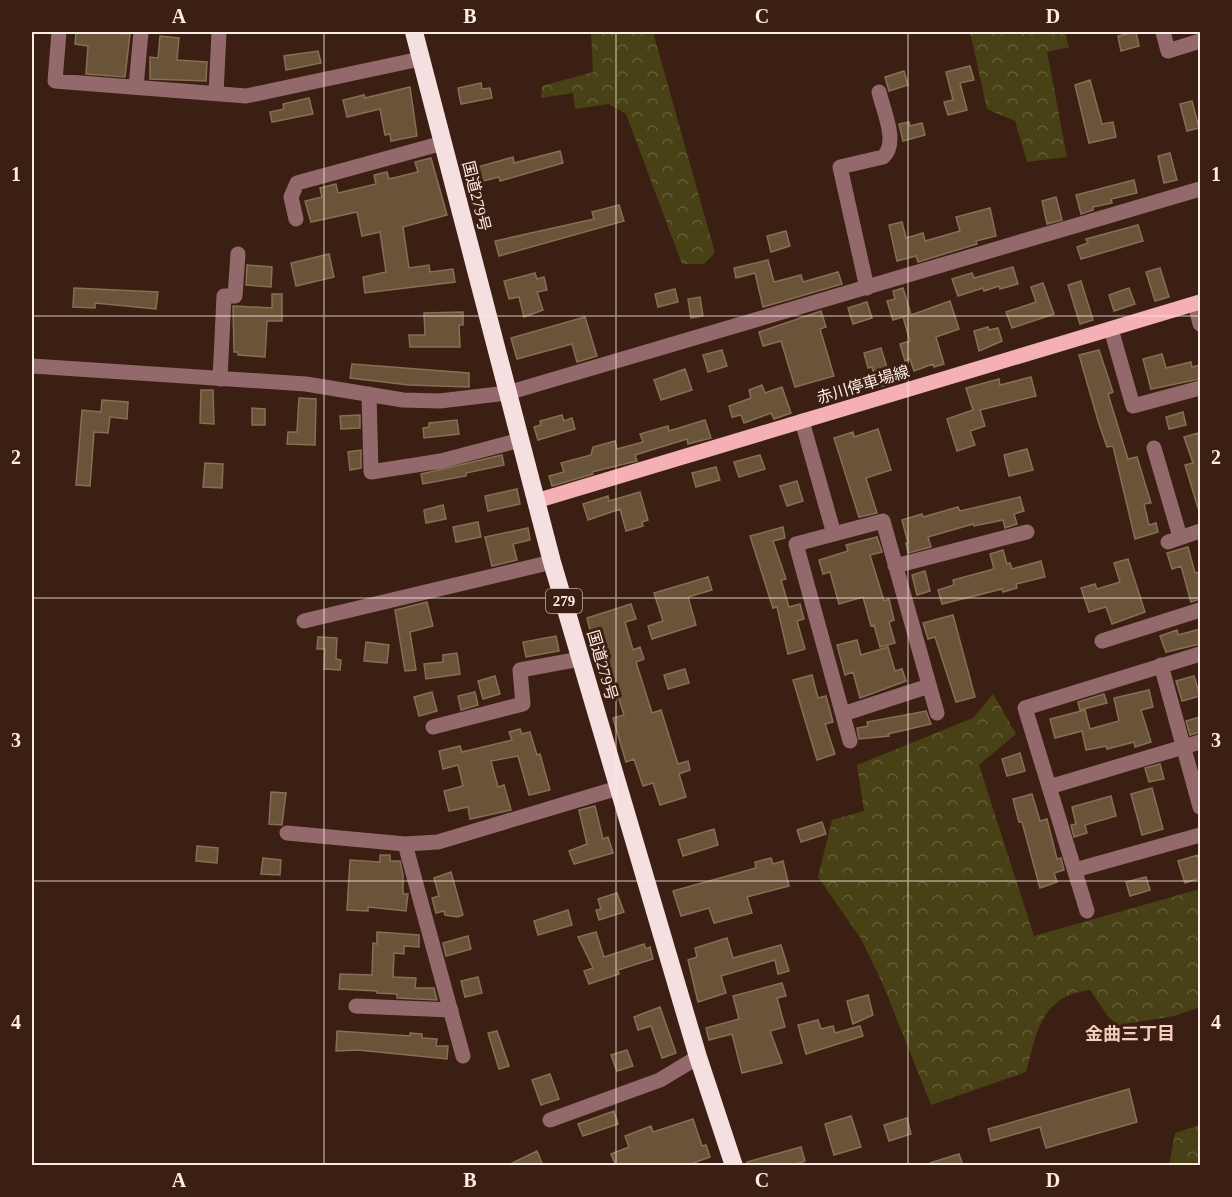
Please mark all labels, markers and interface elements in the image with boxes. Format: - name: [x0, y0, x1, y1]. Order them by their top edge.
- text: A: [172, 5, 187, 27]
- text: B: [463, 5, 477, 27]
- text: C: [755, 5, 769, 27]
- text: D: [1046, 5, 1060, 27]
- street label: 国道279号: [460, 159, 493, 233]
- text: 1: [11, 163, 21, 185]
- text: 1: [1211, 163, 1221, 185]
- street label: 赤川停車場線: [815, 362, 912, 407]
- text: 2: [11, 446, 21, 468]
- text: 2: [1211, 446, 1221, 468]
- road number: 279: [546, 589, 582, 613]
- street label: 国道279号: [584, 628, 621, 702]
- text: 3: [11, 729, 21, 751]
- text: 3: [1211, 729, 1221, 751]
- text: 4: [11, 1011, 21, 1033]
- text: 4: [1211, 1011, 1221, 1033]
- district label: 金曲三丁目: [1085, 1024, 1175, 1044]
- text: A: [172, 1169, 187, 1191]
- text: B: [463, 1169, 477, 1191]
- text: C: [755, 1169, 769, 1191]
- text: D: [1046, 1169, 1060, 1191]

